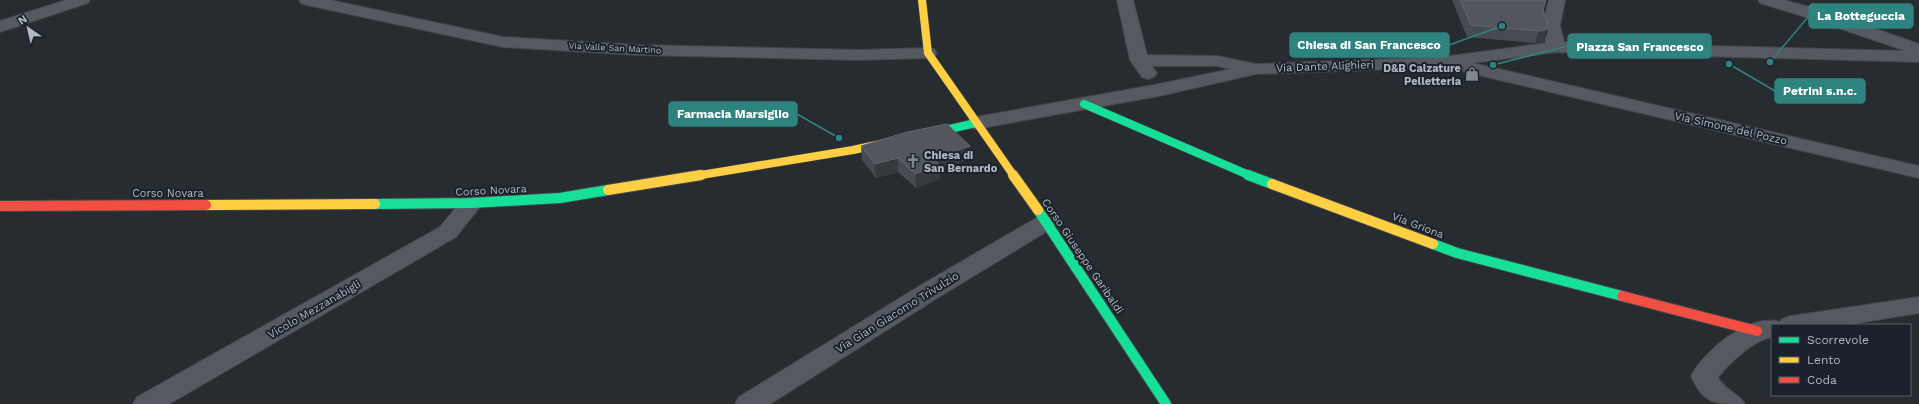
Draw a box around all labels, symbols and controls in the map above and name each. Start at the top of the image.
callout: La Botteguccia [1809,4,1913,28]
north arrow [8,8,48,48]
text: La Botteguccia [1817,9,1905,23]
text: N [16,12,30,28]
callout: Chiesa di San Francesco [1290,33,1449,57]
callout: Piazza San Francesco [1568,34,1711,58]
text: Chiesa di San Francesco [1297,38,1441,52]
text: Piazza San Francesco [1576,40,1704,54]
street label: Via Valle San Martino [568,41,662,55]
street label: Via Dante Alighieri [1276,58,1374,75]
place label: D&B Calzature Pelletteria [1383,62,1462,88]
shop icon: D&B Calzature Pelletteria [1464,66,1480,82]
callout: Petrini s.n.c. [1775,79,1865,103]
text: Petrini s.n.c. [1783,84,1857,98]
callout: Farmacia Marsiglio [669,102,797,126]
text: Farmacia Marsiglio [677,107,789,121]
street label: Via Simone del Pozzo [1673,109,1788,148]
place label: Chiesa di San Bernardo [924,149,998,175]
church icon: Chiesa di San Bernardo [905,153,921,169]
street label: Corso Novara [455,182,527,199]
street label: Corso Novara [132,187,204,200]
street label: Corso Giuseppe Garibaldi [1039,196,1126,316]
street label: Via Griona [1390,210,1446,241]
street label: Via Gian Giacomo Trivulzio [833,269,961,356]
street label: Vicolo Mezzanabigli [265,277,363,341]
legend [1771,324,1911,396]
text: Scorrevole [1807,333,1869,347]
text: Lento [1807,353,1841,367]
text: Coda [1807,373,1837,387]

